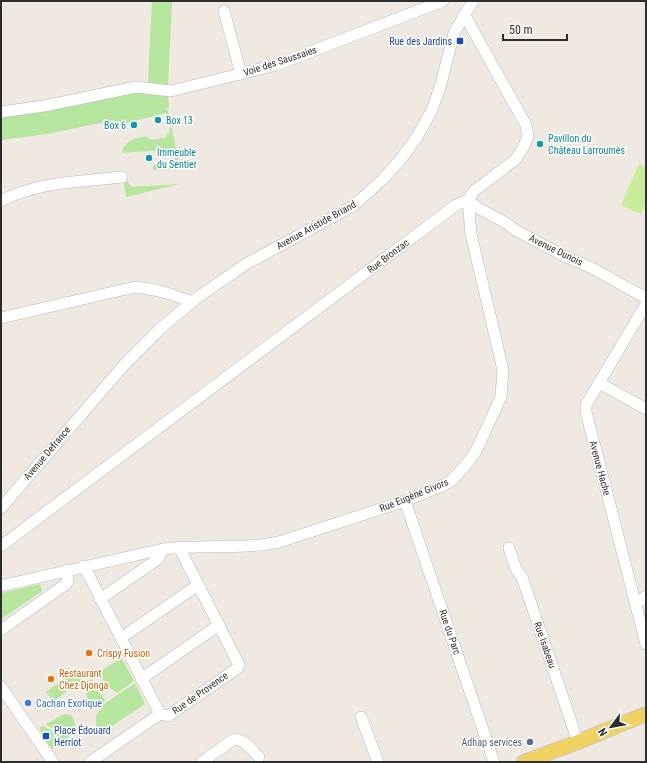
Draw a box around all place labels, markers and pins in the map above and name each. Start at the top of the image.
place label: Rue des Jardins [389,36,452,47]
marker: Rue des Jardins [455,36,465,46]
marker: Box 13 [153,115,163,125]
place label: Box 13 [166,115,193,126]
place label: Box 6 [104,120,126,131]
marker: Box 6 [129,120,139,130]
place label: Pavillon du Château Larroumès [548,133,625,156]
marker: Pavillon du Château Larroumès [535,139,545,149]
place label: Immeuble du Sentier [157,147,197,170]
marker: Immeuble du Sentier [144,153,154,163]
marker: Crispy Fusion [84,648,94,658]
place label: Crispy Fusion [97,648,150,659]
place label: Restaurant Chez Djonga [59,668,109,691]
marker: Restaurant Chez Djonga [46,674,56,684]
marker: Cachan Exotique [23,698,33,708]
place label: Cachan Exotique [36,698,102,709]
place label: Place Édouard Herriot [54,724,111,748]
marker: Place Édouard Herriot [41,731,51,741]
place label: Adhap services [462,737,522,748]
marker: Adhap services [525,737,535,747]

